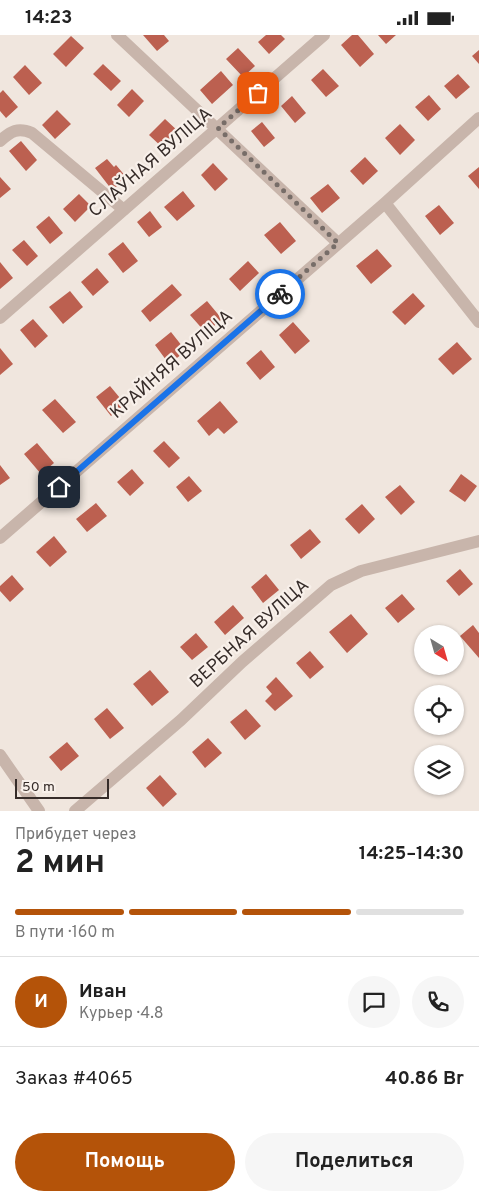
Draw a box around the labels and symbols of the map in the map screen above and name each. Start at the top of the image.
pin [237,72,279,114]
street label: СЛАЎНАЯ ВУЛІЦА [83,101,218,223]
courier [255,269,305,319]
street label: КРАЙНЯЯ ВУЛІЦА [105,304,238,425]
pin [38,466,80,508]
street label: ВЕРБНАЯ ВУЛІЦА [186,574,314,694]
north arrow [414,625,464,675]
scale bar [15,776,109,799]

